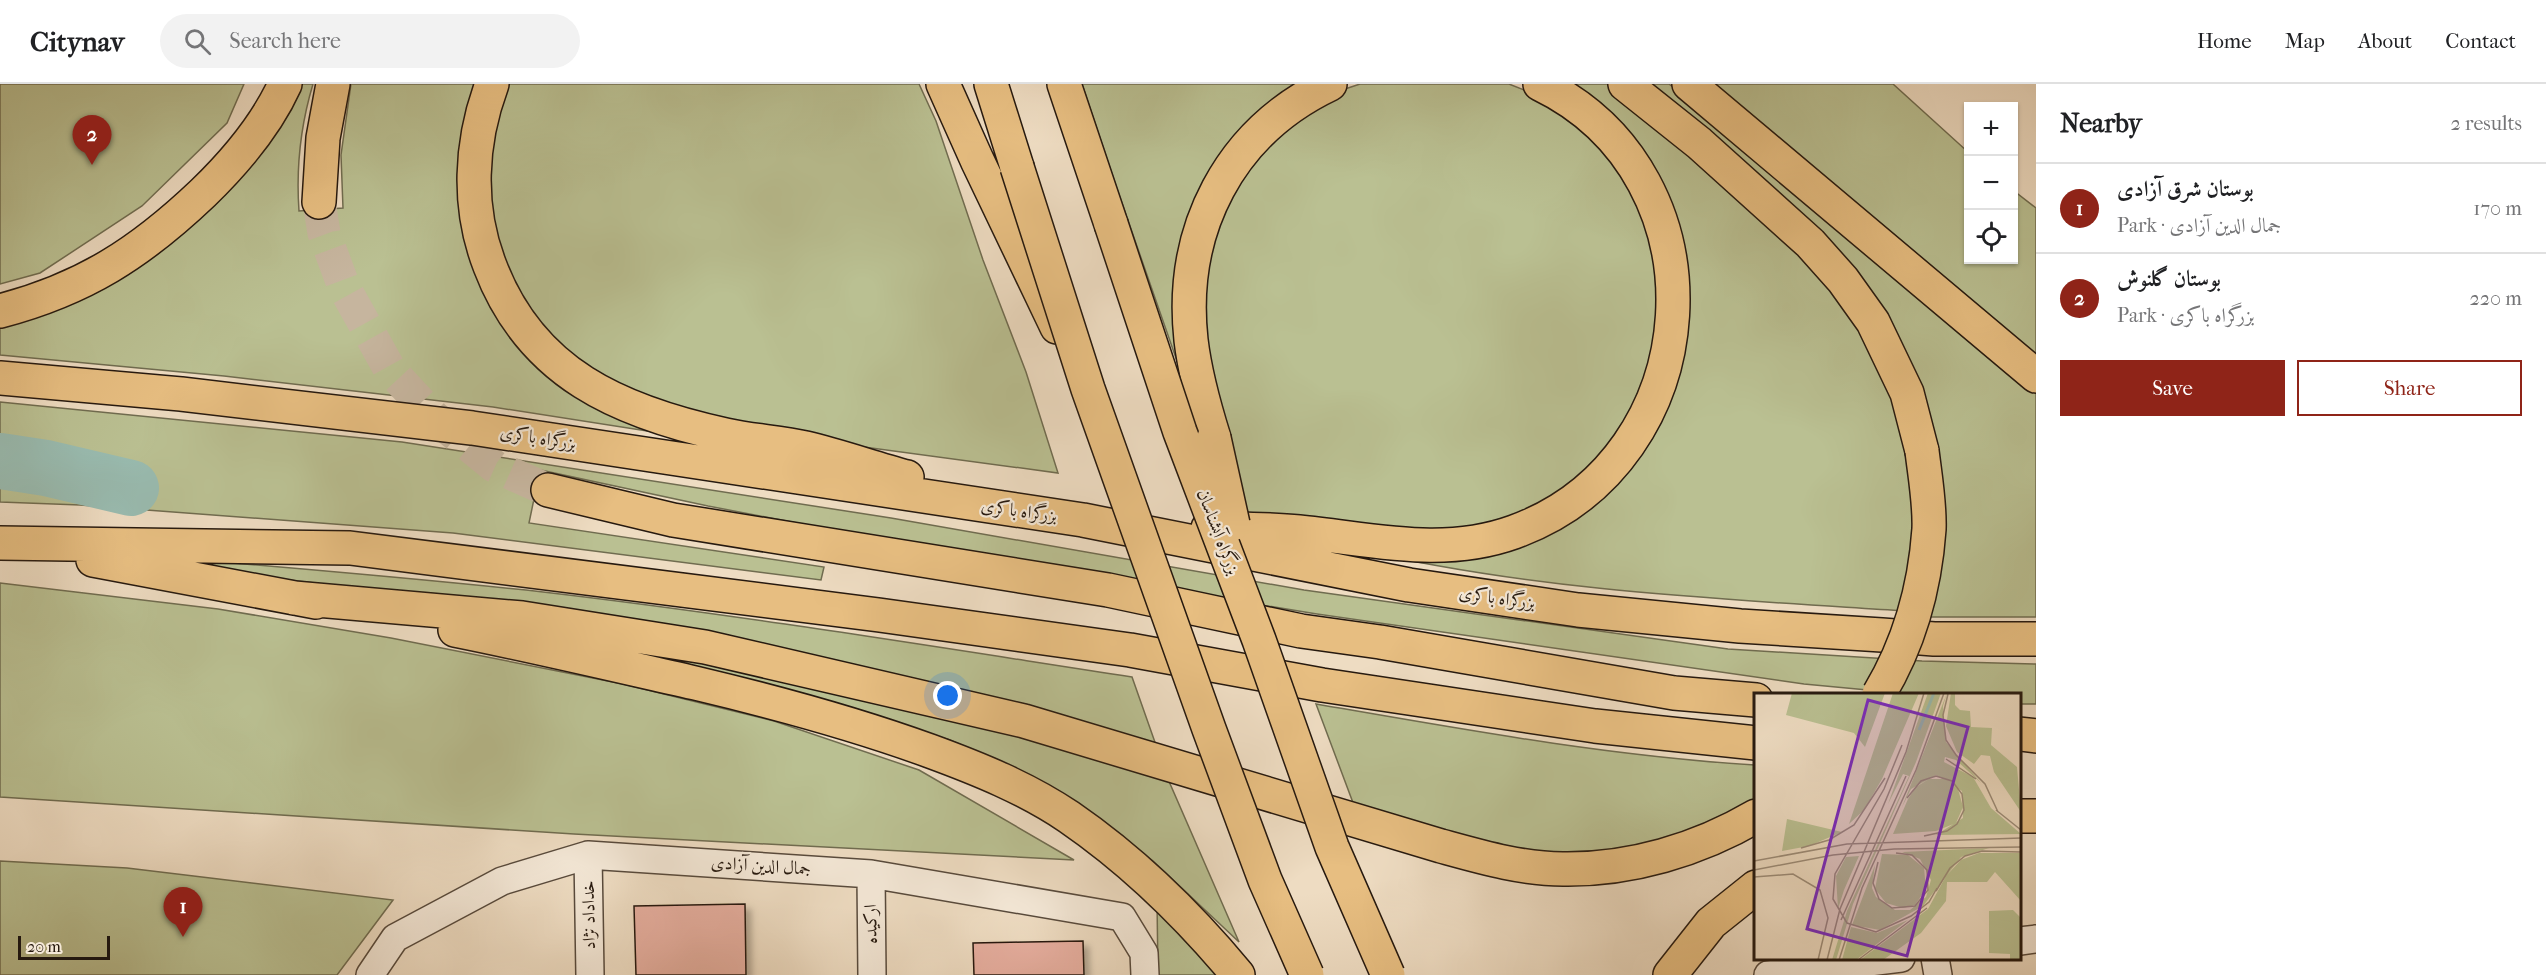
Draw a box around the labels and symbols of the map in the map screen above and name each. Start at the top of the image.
pin: 2 [72,116,112,165]
street label: بزرگراه باکری [499,420,578,454]
street label: بزرگراه آبشناسان [1192,486,1246,578]
street label: بزرگراه باکری [980,493,1059,527]
street label: بزرگراه باکری [1458,580,1537,614]
your location [933,681,962,710]
inset map [1754,693,2021,960]
street label: جمال الدین آزادی [710,852,812,880]
street label: خداداد نژاد [578,880,600,950]
pin: 1 [164,888,202,937]
street label: ارکیده [860,904,882,944]
scale bar [18,933,110,960]

